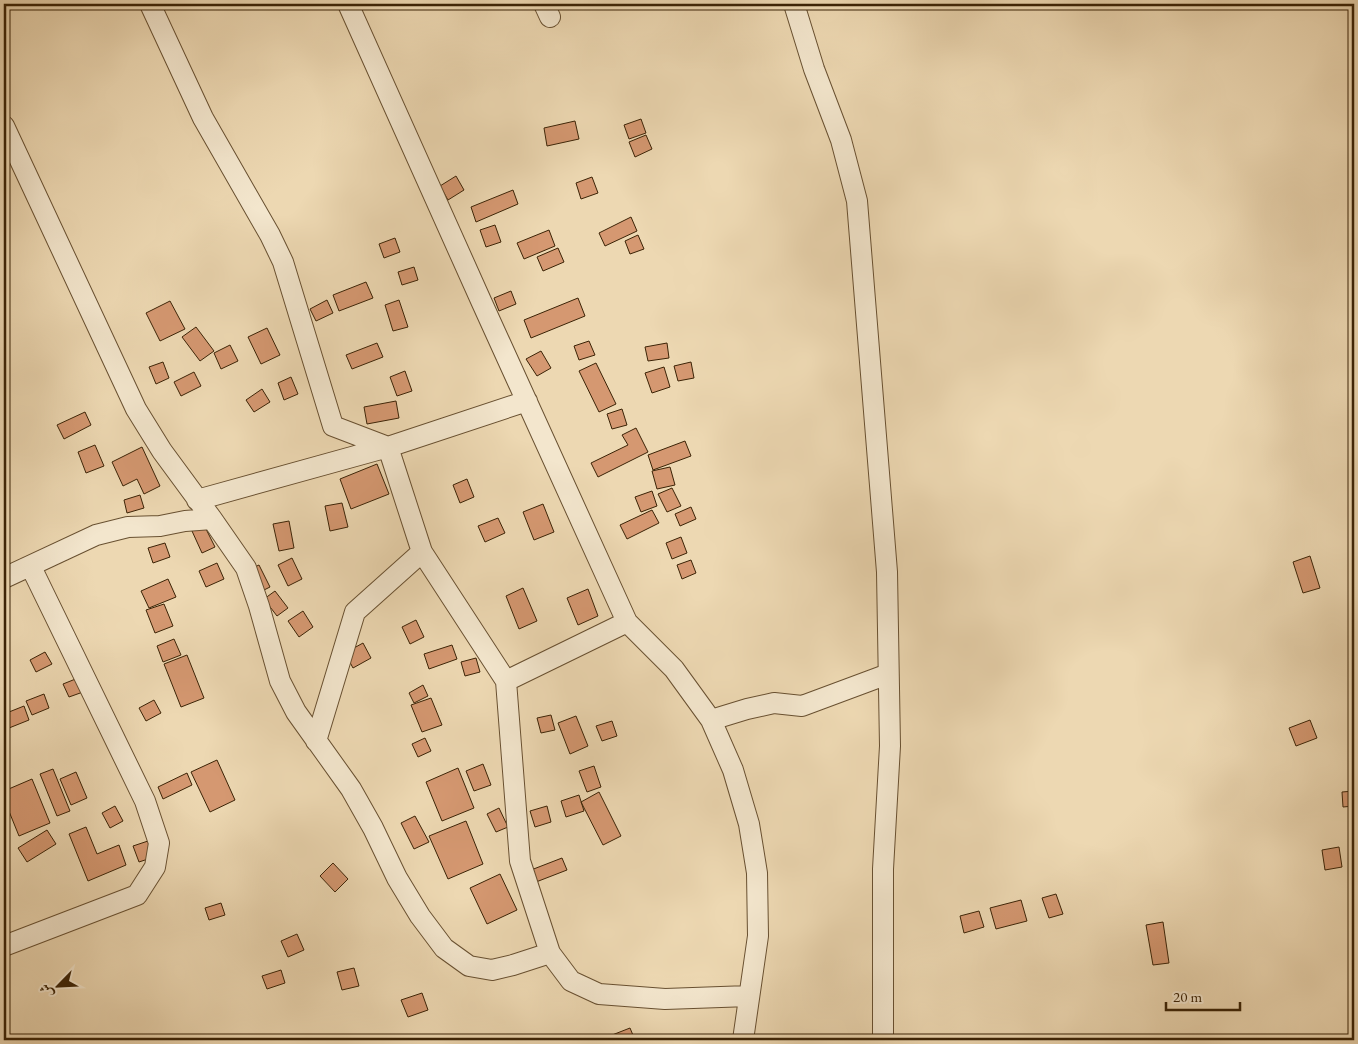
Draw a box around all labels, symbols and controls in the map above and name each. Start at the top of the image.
north arrow [32,962,82,1012]
scale bar [1166,979,1239,1011]
text: ش [35,981,57,1001]
text: 20 m [1173,987,1202,1006]

